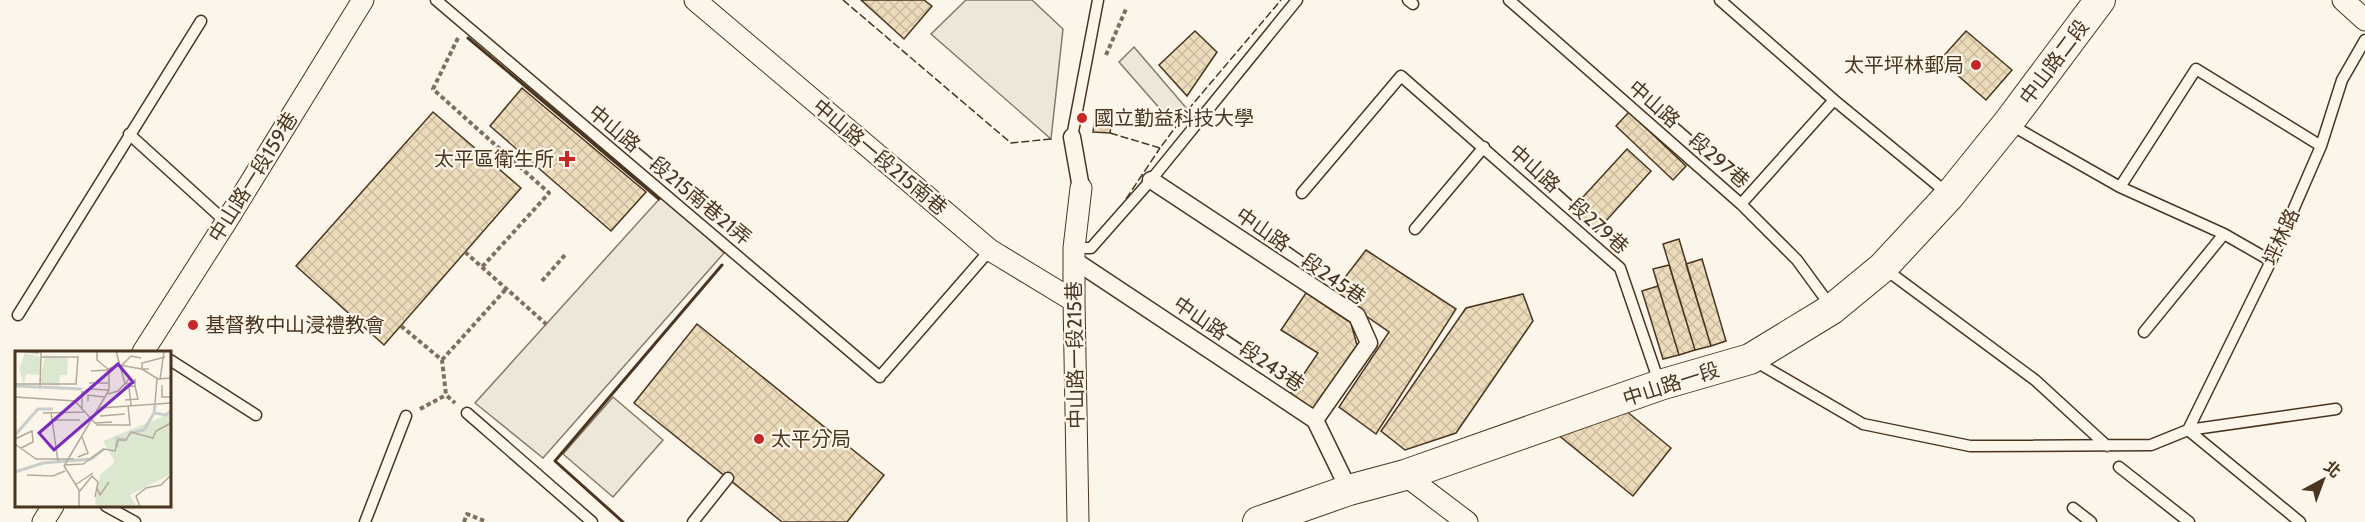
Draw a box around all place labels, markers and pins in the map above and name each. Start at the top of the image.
place label: 太平坪林郵局 [1844,53,1964,77]
marker: 太平坪林郵局 [1969,58,1983,72]
place label: 國立勤益科技大學 [1094,106,1254,130]
marker: 國立勤益科技大學 [1075,111,1089,125]
place label: 太平區衛生所 [434,147,554,171]
marker: 太平區衛生所 [558,150,576,168]
place label: 基督教中山浸禮教會 [205,313,385,337]
marker: 基督教中山浸禮教會 [186,318,200,332]
place label: 太平分局 [771,427,851,451]
marker: 太平分局 [752,432,766,446]

